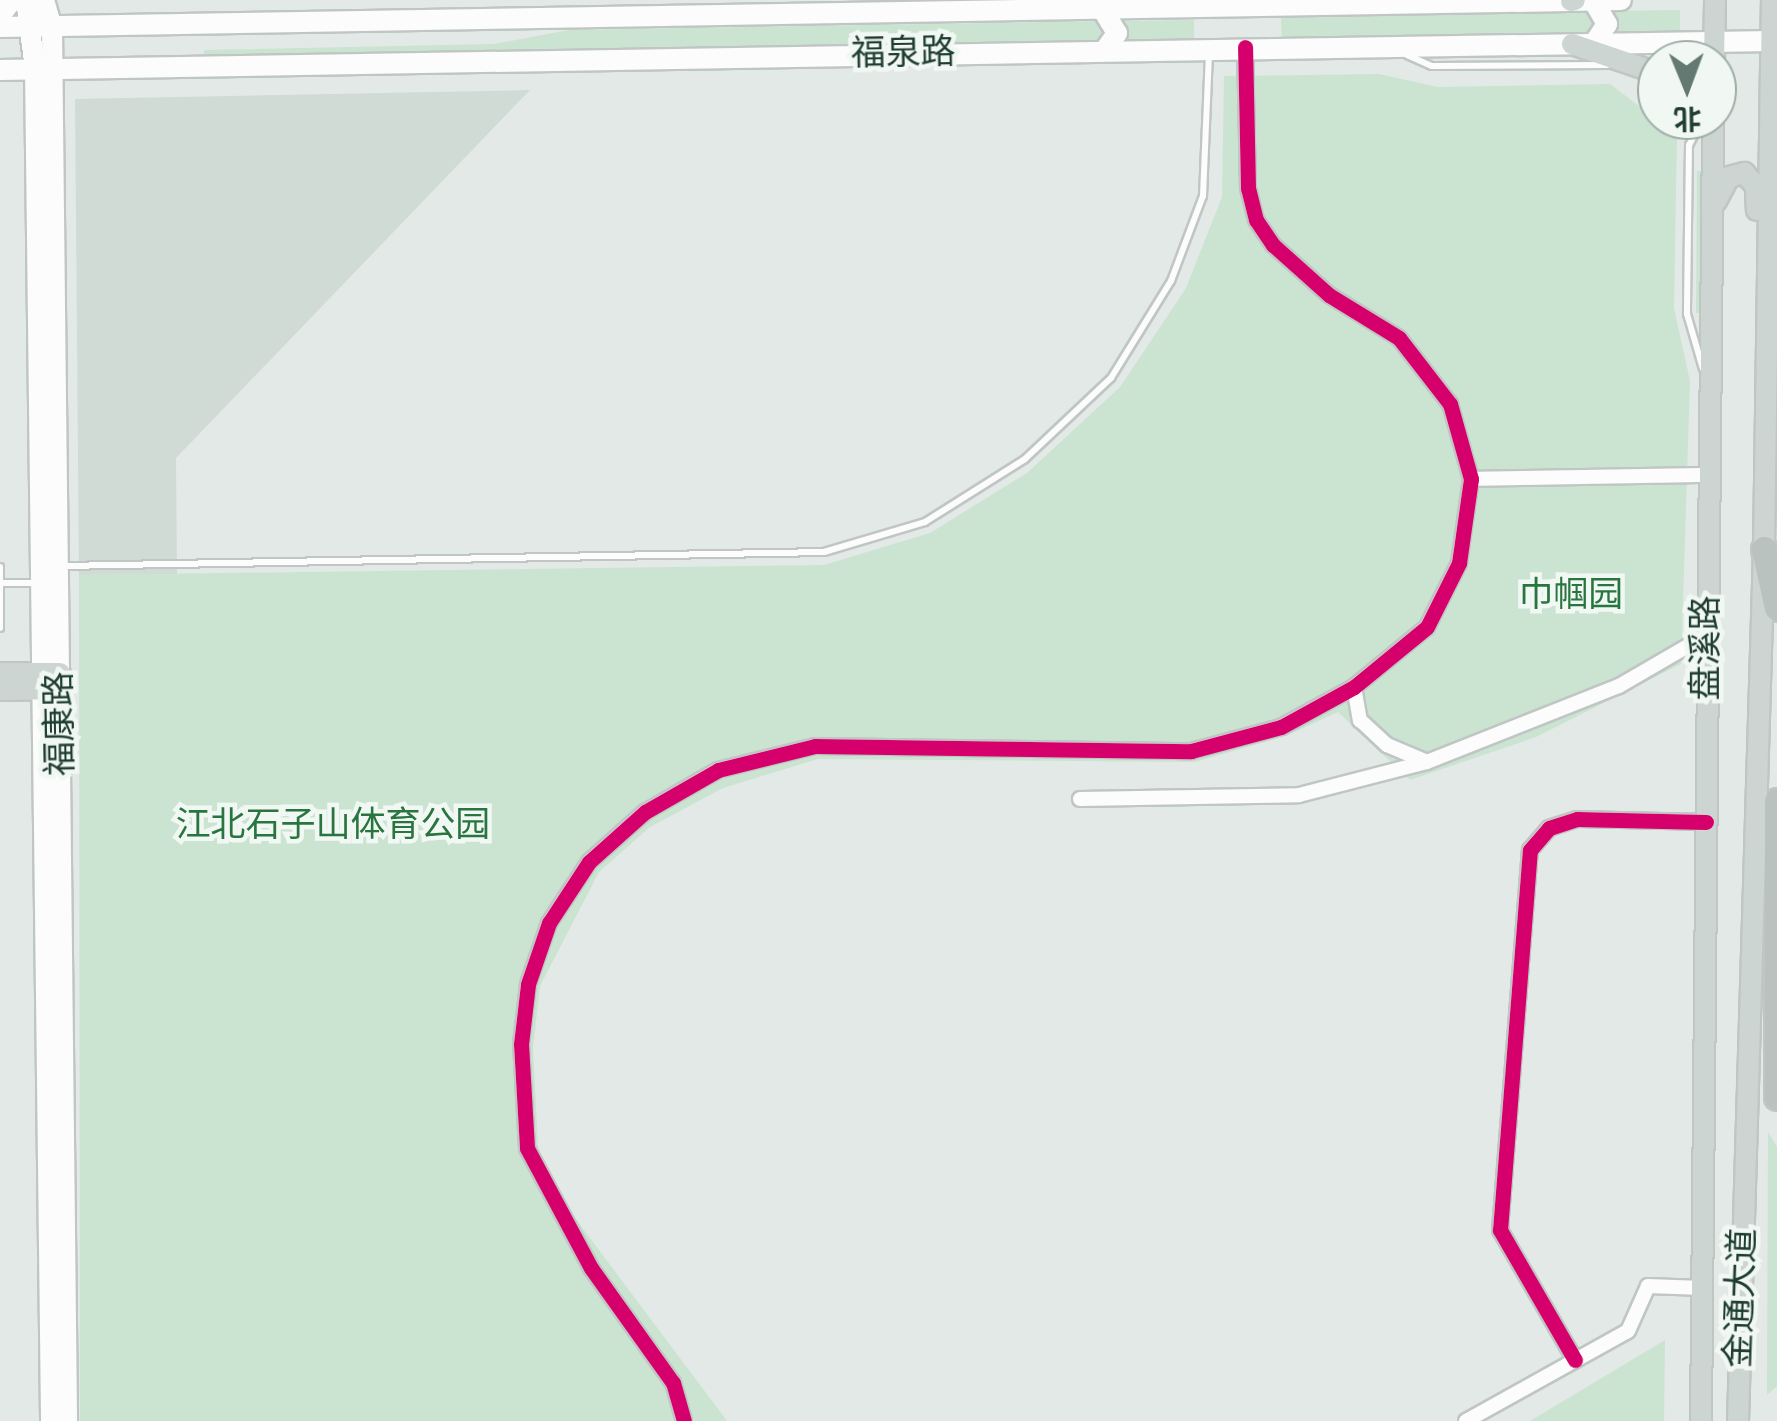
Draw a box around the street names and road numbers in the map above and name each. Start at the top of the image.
street label: 福泉路 [850,31,956,75]
street label: 盘溪路 [1685,596,1727,700]
street label: 福康路 [38,671,82,777]
street label: 金通大道 [1718,1227,1764,1369]

